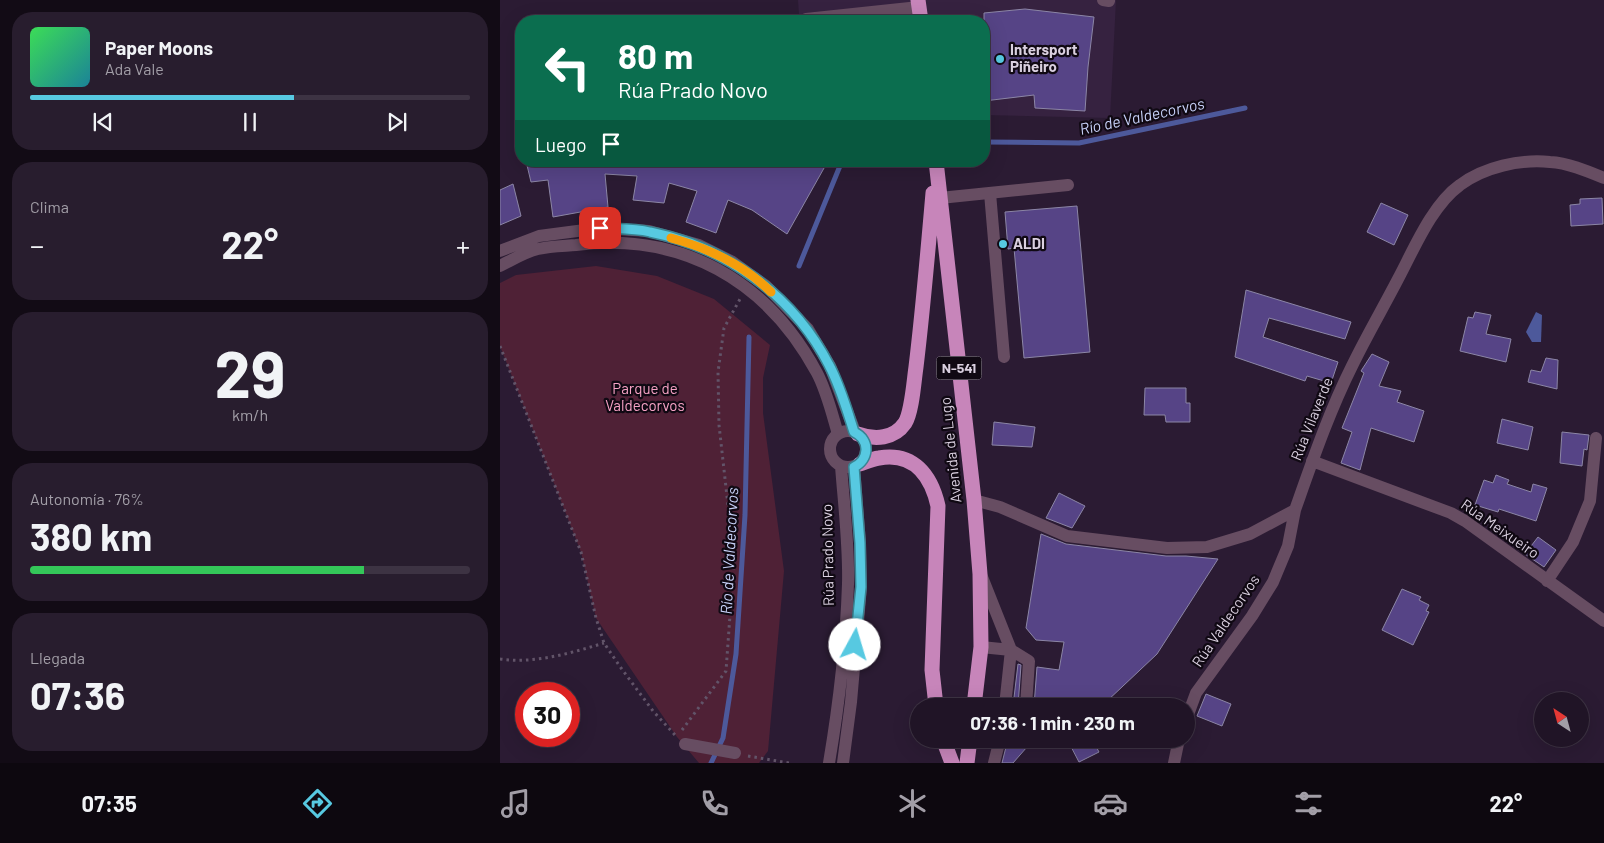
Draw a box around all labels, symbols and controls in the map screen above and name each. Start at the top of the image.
text: 80 m [618,34,693,76]
icon: left [535,35,600,100]
text: Paper Moons [105,36,213,59]
place label: Intersport Piñeiro [1010,40,1078,75]
marker: Intersport Piñeiro [994,53,1006,65]
text: Ada Vale [105,59,164,78]
text: Rúa Prado Novo [618,76,768,102]
water label: Río de Valdecorvos [1078,93,1207,138]
icon: previous [89,108,117,136]
icon: pause [236,108,264,136]
icon: next [383,108,411,136]
icon: arrive [597,130,625,158]
text: Luego [535,133,587,156]
text: Clima [30,197,69,216]
pin [579,207,621,249]
icon: arrive [586,214,614,242]
text: 22° [222,221,278,267]
text: − [30,228,44,262]
text: + [456,228,470,262]
place label: ALDI [1013,234,1045,252]
marker: ALDI [997,238,1009,250]
text: 29 [215,333,285,411]
road number: N-541 [936,356,982,379]
street label: Rúa Vilaverde [1286,374,1336,463]
park label: Parque de Valdecorvos [605,379,685,414]
street label: Avenida de Lugo [936,396,965,504]
text: km/h [232,405,268,424]
water label: Río de Valdecorvos [716,487,741,615]
text: Autonomía · 76% [30,489,144,508]
street label: Rúa Meixueiro [1458,495,1543,562]
street label: Rúa Prado Novo [817,504,837,606]
text: 380 km [30,513,152,559]
street label: Rúa Valdecorvos [1188,571,1263,670]
position arrow [828,618,880,670]
text: Llegada [30,648,85,667]
text: 07:36 [30,672,125,718]
speed limit sign: 30 [515,682,580,747]
north arrow [1534,692,1589,748]
map controls [1534,692,1589,747]
text: 07:36 · 1 min · 230 m [970,711,1135,734]
icon: directions [300,786,335,821]
icon: music [498,786,533,821]
icon: phone [697,786,732,821]
icon: climate [895,786,930,821]
icon: car [1093,786,1128,821]
icon: filters [1291,786,1326,821]
text: 07:35 [82,790,137,816]
text: 22° [1489,790,1522,816]

